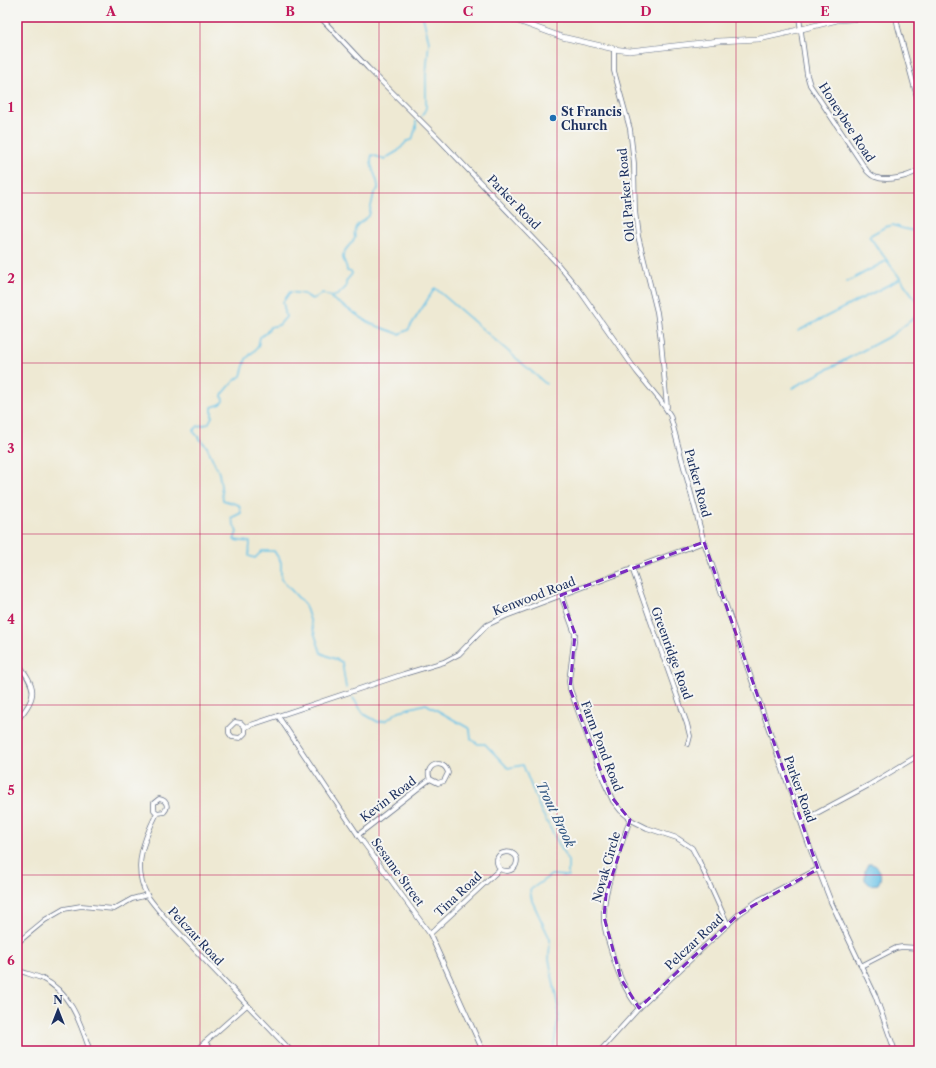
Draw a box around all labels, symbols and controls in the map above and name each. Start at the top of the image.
text: A [105,3,117,19]
text: B [285,3,295,19]
text: C [463,3,473,19]
text: D [640,3,652,19]
text: E [820,3,830,19]
street label: Honeybee Road [816,80,879,165]
text: 1 [8,99,14,115]
place label: St Francis Church [561,104,622,133]
marker: St Francis Church [548,113,558,123]
street label: Old Parker Road [614,147,638,242]
street label: Parker Road [484,172,544,233]
text: 2 [7,270,15,286]
text: 3 [7,440,15,456]
street label: Parker Road [682,447,714,519]
street label: Kenwood Road [490,573,578,619]
street label: Greenridge Road [648,605,696,702]
text: 4 [7,611,15,627]
street label: Farm Pond Road [578,699,626,794]
street label: Parker Road [781,754,819,825]
street label: Kevin Road [357,773,419,825]
water label: Trout Brook [533,778,579,850]
text: 5 [7,782,15,798]
street label: Novak Circle [589,829,623,904]
street label: Sesame Street [368,835,428,910]
street label: Tina Road [431,868,485,920]
street label: Pelczar Road [165,904,227,969]
street label: Pelczar Road [662,911,727,973]
text: 6 [7,952,15,968]
north arrow [38,990,78,1030]
text: N [53,993,63,1007]

